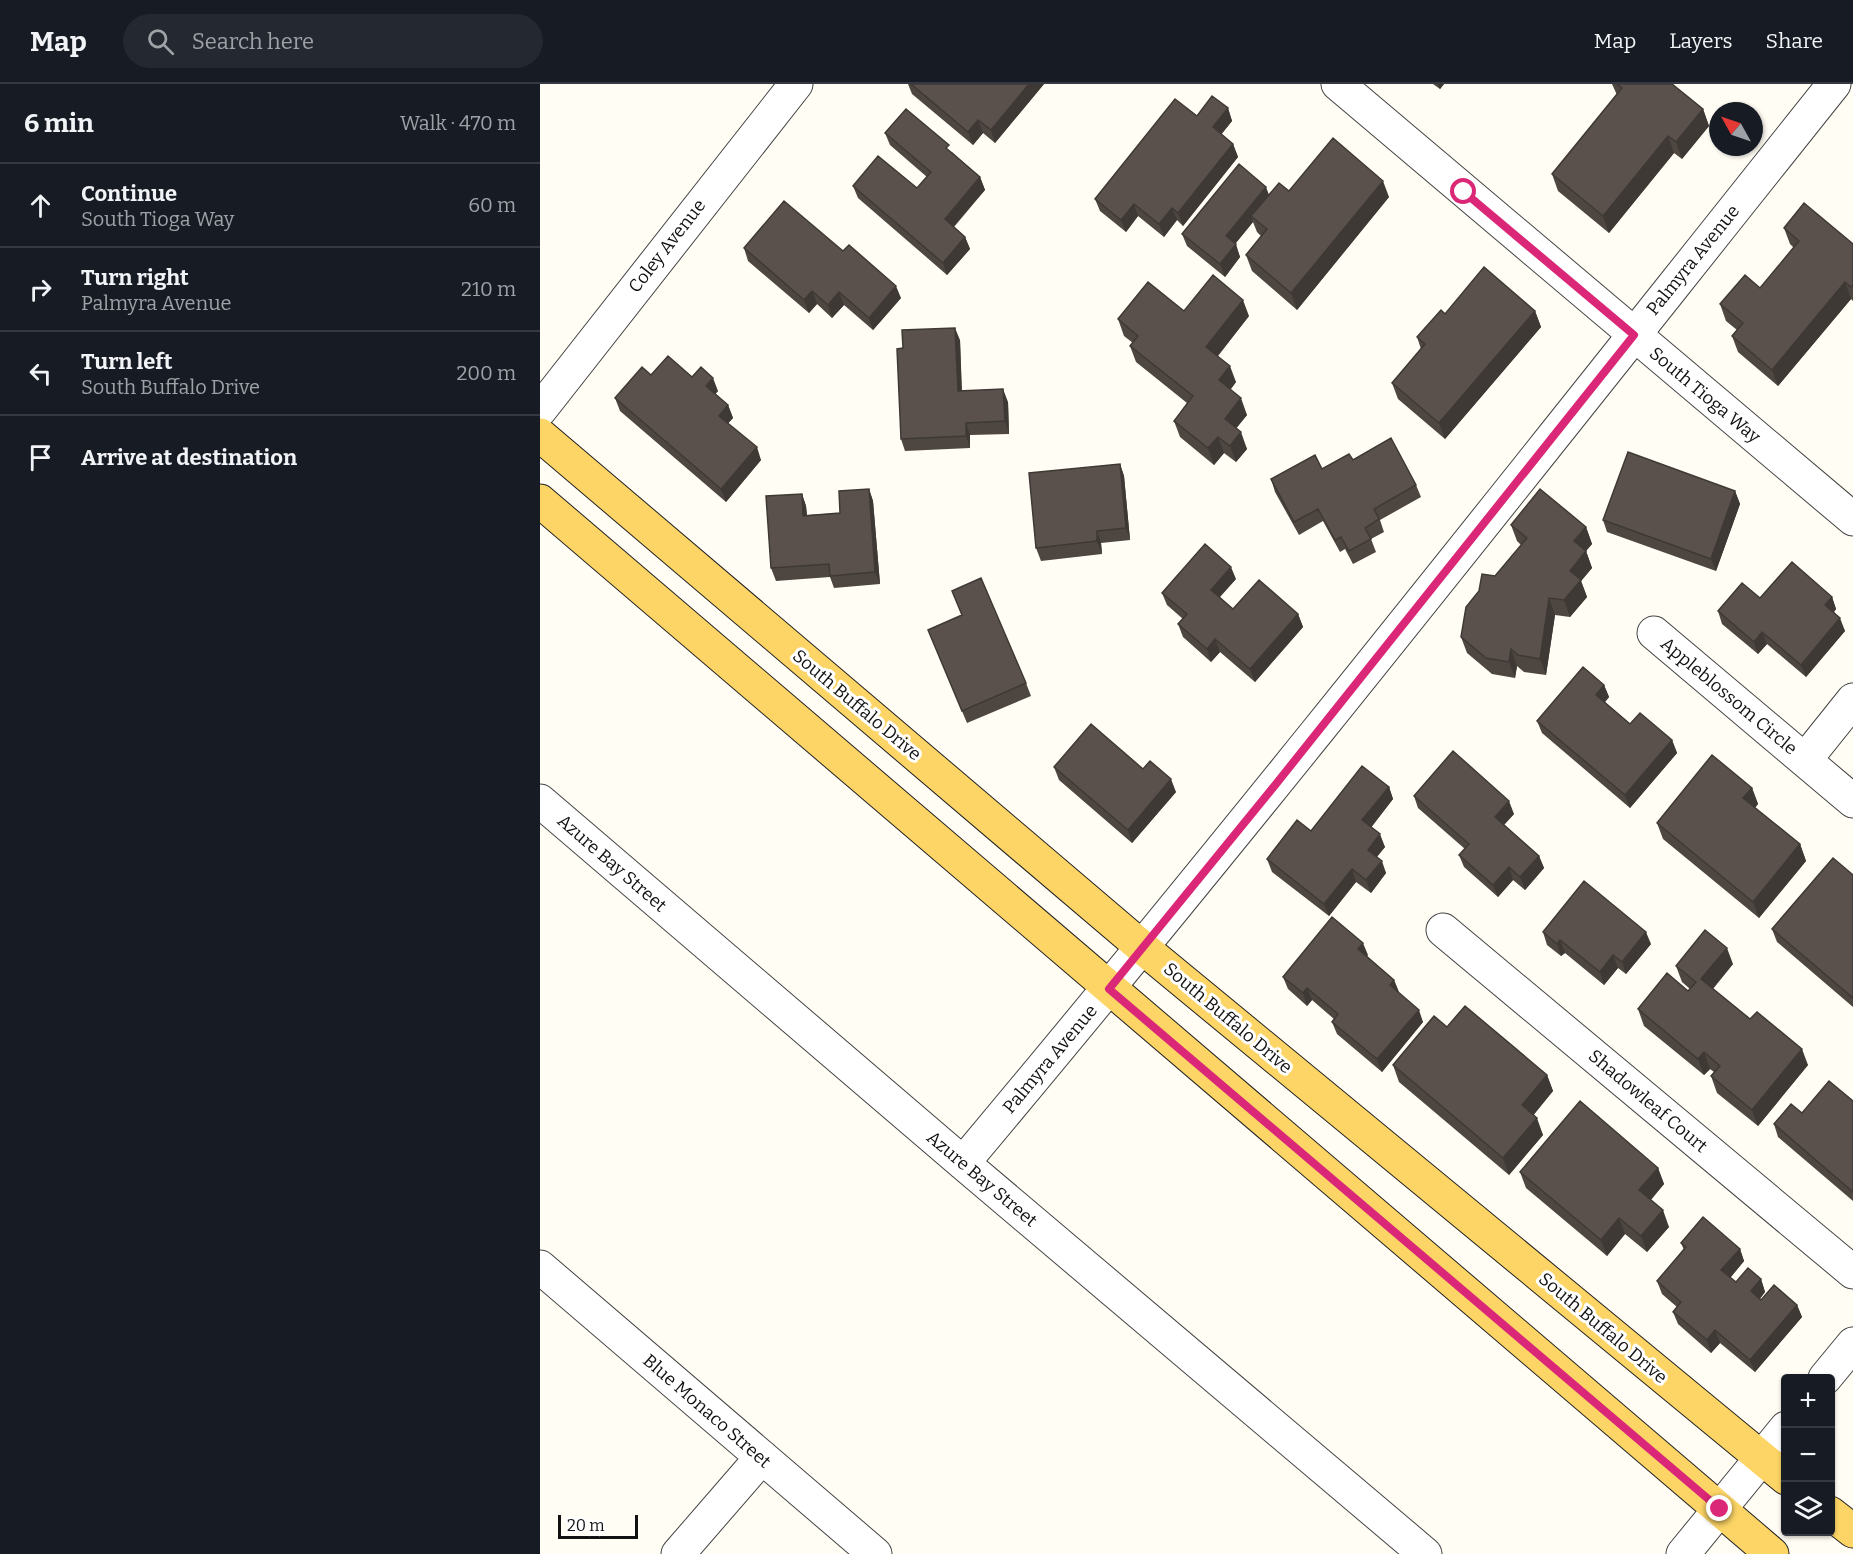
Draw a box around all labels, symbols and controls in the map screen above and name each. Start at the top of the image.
search box [123,14,543,68]
text: Map [30,25,87,58]
icon: search [144,25,177,58]
text: Search here [192,28,314,55]
text: Map [1594,28,1636,54]
text: Layers [1669,28,1733,54]
text: Share [1766,28,1823,54]
north arrow [1709,102,1763,156]
text: 6 min [24,108,94,139]
text: Walk · 470 m [400,111,516,135]
route start [1450,178,1476,204]
text: Continue [81,180,177,207]
icon: ahead [24,189,57,222]
text: 60 m [468,193,516,217]
street label: Coley Avenue [624,195,710,297]
street label: Palmyra Avenue [1642,200,1744,320]
text: South Tioga Way [81,207,234,231]
text: Turn right [81,264,189,291]
icon: right [24,273,57,306]
text: 210 m [461,277,516,301]
text: Palmyra Avenue [81,291,232,315]
street label: South Tioga Way [1645,342,1765,448]
text: Turn left [81,348,173,375]
icon: left [24,357,57,390]
text: 200 m [456,361,516,385]
text: South Buffalo Drive [81,375,260,399]
icon: arrive [24,441,57,474]
text: Arrive at destination [81,444,297,471]
street label: Appleblossom Circle [1656,633,1802,759]
street label: South Buffalo Drive [788,645,926,765]
street label: Azure Bay Street [553,810,671,917]
street label: South Buffalo Drive [1159,958,1297,1078]
street label: Palmyra Avenue [998,1000,1102,1118]
street label: Shadowleaf Court [1584,1045,1712,1157]
street label: Azure Bay Street [922,1126,1042,1232]
street label: South Buffalo Drive [1534,1268,1672,1388]
street label: Blue Monaco Street [639,1350,776,1473]
map controls [1781,1374,1835,1536]
button: + [1781,1374,1835,1428]
button: − [1781,1428,1835,1482]
button: layers [1781,1482,1835,1536]
route end [1706,1495,1732,1521]
scale bar [558,1512,638,1540]
text: 20 m [567,1516,604,1535]

